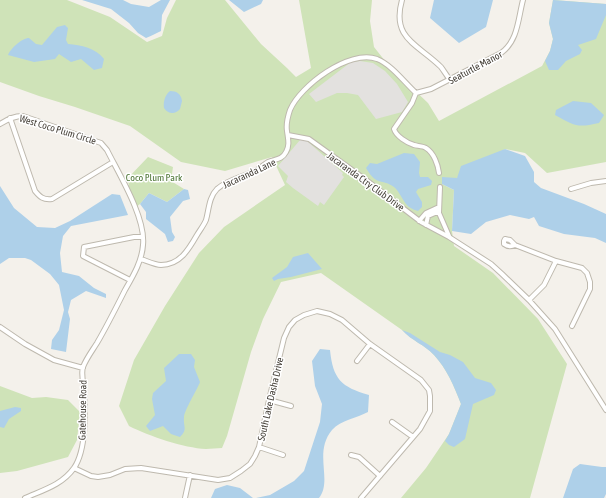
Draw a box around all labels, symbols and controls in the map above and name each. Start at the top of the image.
street label: Seaturtle Manor [447,48,505,86]
street label: West Coco Plum Circle [18,113,98,147]
street label: Jacaranda Ctry Club Drive [325,150,407,213]
street label: Jacaranda Lane [221,156,278,191]
park label: Coco Plum Park [126,172,183,183]
street label: South Lake Dasha Drive [256,356,286,442]
street label: Gatehouse Road [76,380,89,440]

